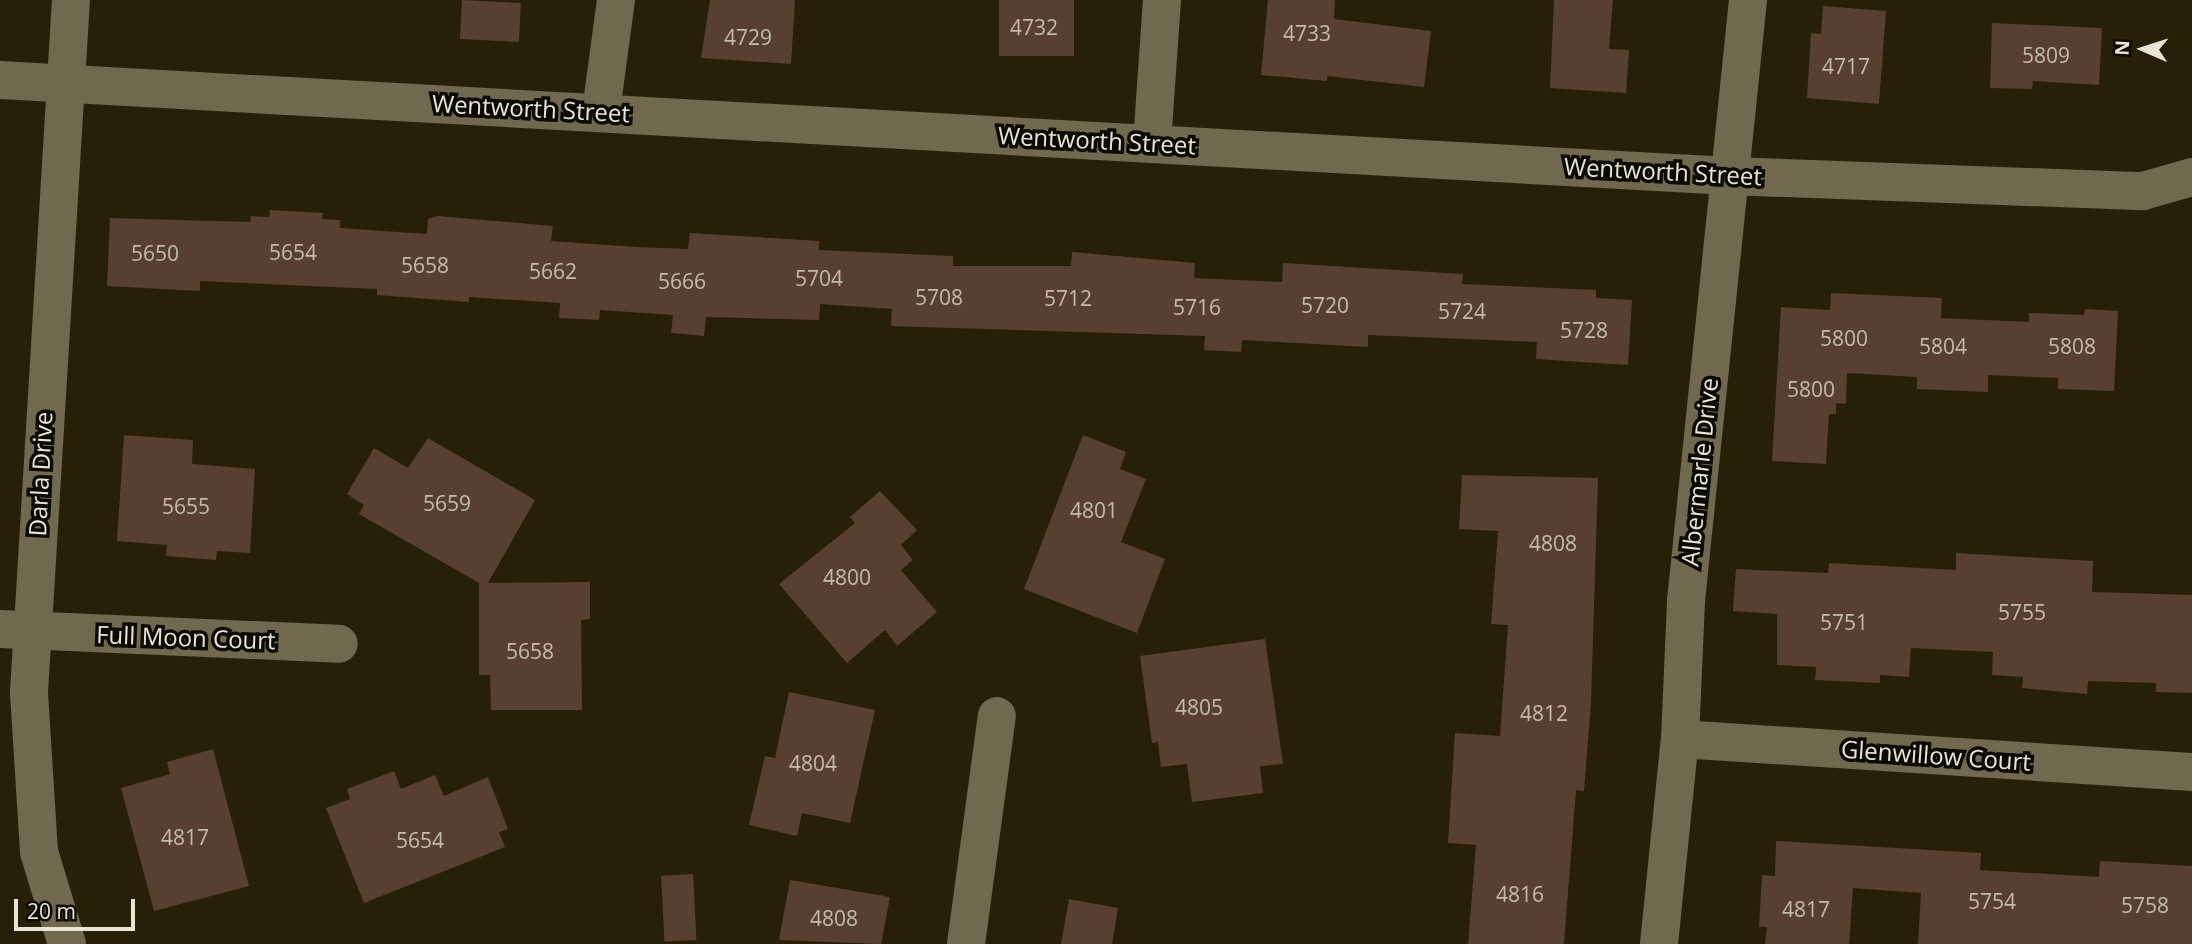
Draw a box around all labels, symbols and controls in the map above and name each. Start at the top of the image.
house number: 4732 [1010,14,1058,40]
north arrow [2108,14,2178,84]
house number: 4733 [1283,20,1331,46]
house number: 4729 [724,24,772,50]
text: N [2109,40,2135,56]
house number: 5809 [2022,42,2070,68]
house number: 4717 [1822,53,1870,79]
street label: Wentworth Street [431,88,631,128]
street label: Wentworth Street [997,120,1197,160]
street label: Wentworth Street [1563,151,1763,191]
house number: 5654 [269,239,317,265]
house number: 5650 [131,240,179,266]
house number: 5658 [401,252,449,278]
house number: 5662 [529,258,577,284]
house number: 5704 [795,265,843,291]
house number: 5666 [658,268,706,294]
house number: 5708 [915,284,963,310]
house number: 5712 [1044,285,1092,311]
house number: 5720 [1301,292,1349,318]
house number: 5716 [1173,294,1221,320]
house number: 5724 [1438,298,1486,324]
house number: 5728 [1560,317,1608,343]
house number: 5800 [1820,325,1868,351]
house number: 5804 [1919,333,1967,359]
house number: 5808 [2048,333,2096,359]
street label: Albermarle Drive [1675,376,1723,568]
house number: 5800 [1787,376,1835,402]
street label: Darla Drive [22,411,58,537]
house number: 5659 [423,490,471,516]
house number: 5655 [162,493,210,519]
house number: 4801 [1070,497,1118,523]
house number: 4808 [1529,530,1577,556]
house number: 4800 [823,564,871,590]
house number: 5755 [1998,599,2046,625]
house number: 5751 [1820,609,1868,635]
street label: Full Moon Court [96,619,276,655]
house number: 5658 [506,638,554,664]
house number: 4805 [1175,694,1223,720]
house number: 4812 [1520,700,1568,726]
street label: Glenwillow Court [1840,734,2032,776]
house number: 4804 [789,750,837,776]
house number: 4817 [161,824,209,850]
house number: 5654 [396,827,444,853]
house number: 4816 [1496,881,1544,907]
scale bar [18,884,138,928]
house number: 5754 [1968,888,2016,914]
house number: 5758 [2121,892,2169,918]
house number: 4817 [1782,896,1830,922]
text: 20 m [27,897,76,925]
house number: 4808 [810,905,858,931]

